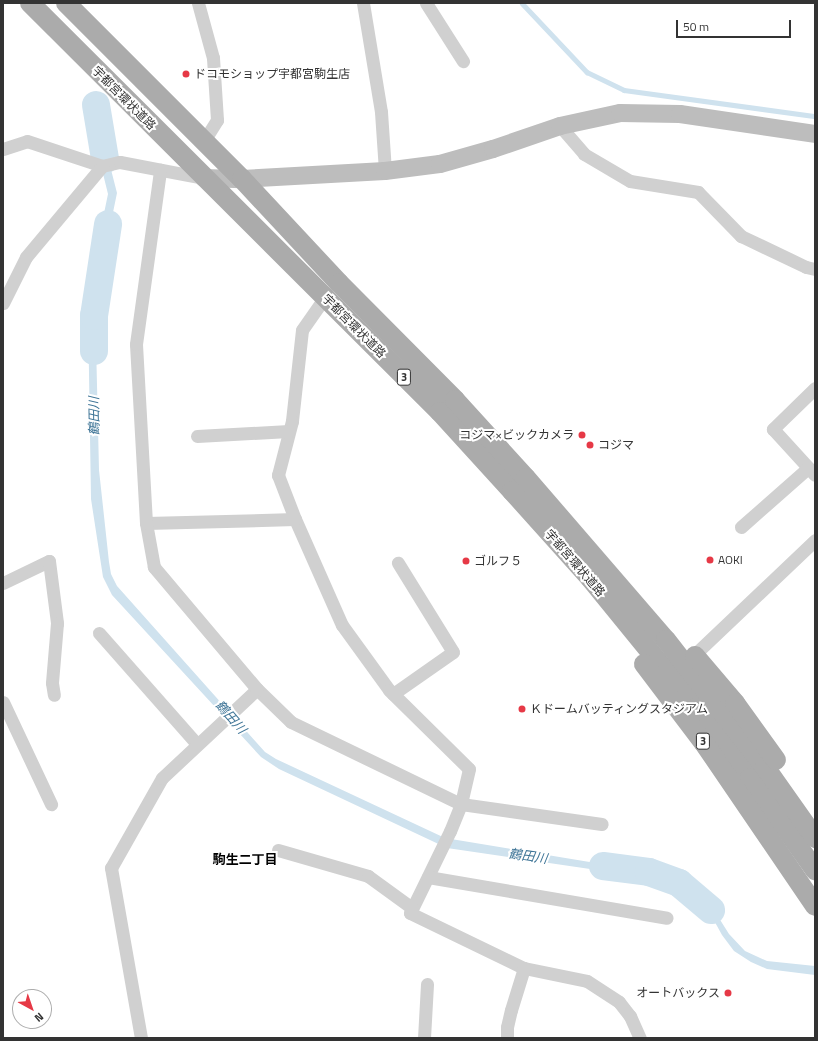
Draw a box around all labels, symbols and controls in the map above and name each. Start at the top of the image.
scale bar [678,12,793,38]
text: 50 m [683,17,709,36]
street label: 宇都宮環状道路 [89,63,159,133]
place label: ドコモショップ宇都宮駒生店 [194,67,350,81]
marker: ドコモショップ宇都宮駒生店 [181,69,191,79]
street label: 宇都宮環状道路 [319,291,389,361]
road number: 3 [396,368,412,386]
water label: 鶴田川 [86,396,102,436]
place label: コジマ×ビックカメラ [459,428,574,442]
marker: コジマ×ビックカメラ [577,430,587,440]
place label: コジマ [598,438,634,452]
marker: コジマ [585,440,595,450]
street label: 宇都宮環状道路 [542,527,608,599]
place label: AOKI [718,553,743,567]
place label: ゴルフ５ [474,554,522,568]
marker: AOKI [705,555,715,565]
marker: ゴルフ５ [461,556,471,566]
water label: 鶴田川 [212,697,250,737]
place label: Ｋドームバッティングスタジアム [530,702,710,716]
marker: Ｋドームバッティングスタジアム [517,704,527,714]
road number: 3 [695,732,711,750]
water label: 鶴田川 [508,846,548,866]
district label: 駒生二丁目 [213,851,277,867]
place label: オートバックス [636,986,720,1000]
marker: オートバックス [723,988,733,998]
north arrow [12,989,52,1029]
text: N [31,1009,47,1026]

